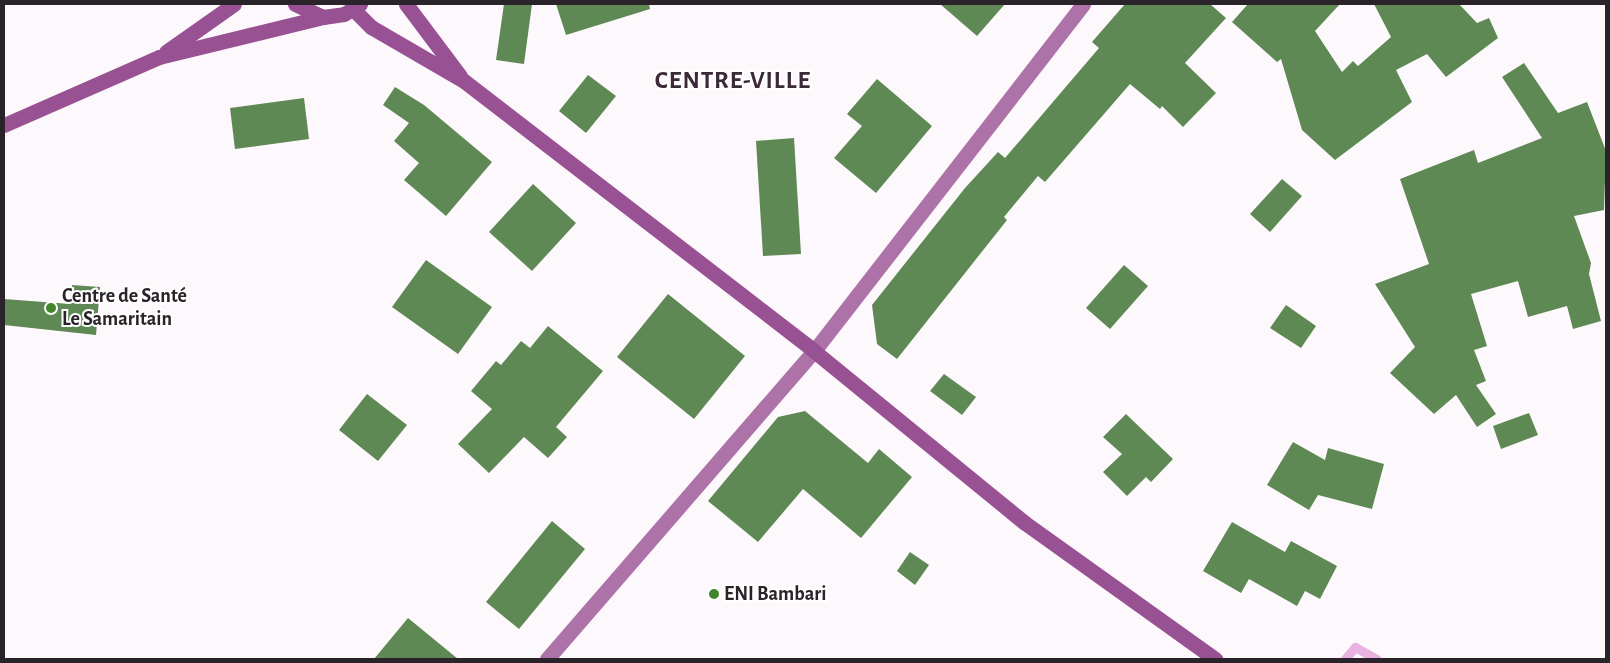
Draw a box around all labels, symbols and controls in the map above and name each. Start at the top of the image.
district label: CENTRE-VILLE [653,66,813,96]
place label: Centre de Santé Le Samaritain [62,284,187,331]
marker: Centre de Santé Le Samaritain [44,301,58,315]
place label: ENI Bambari [724,582,826,606]
marker: ENI Bambari [708,588,720,600]

